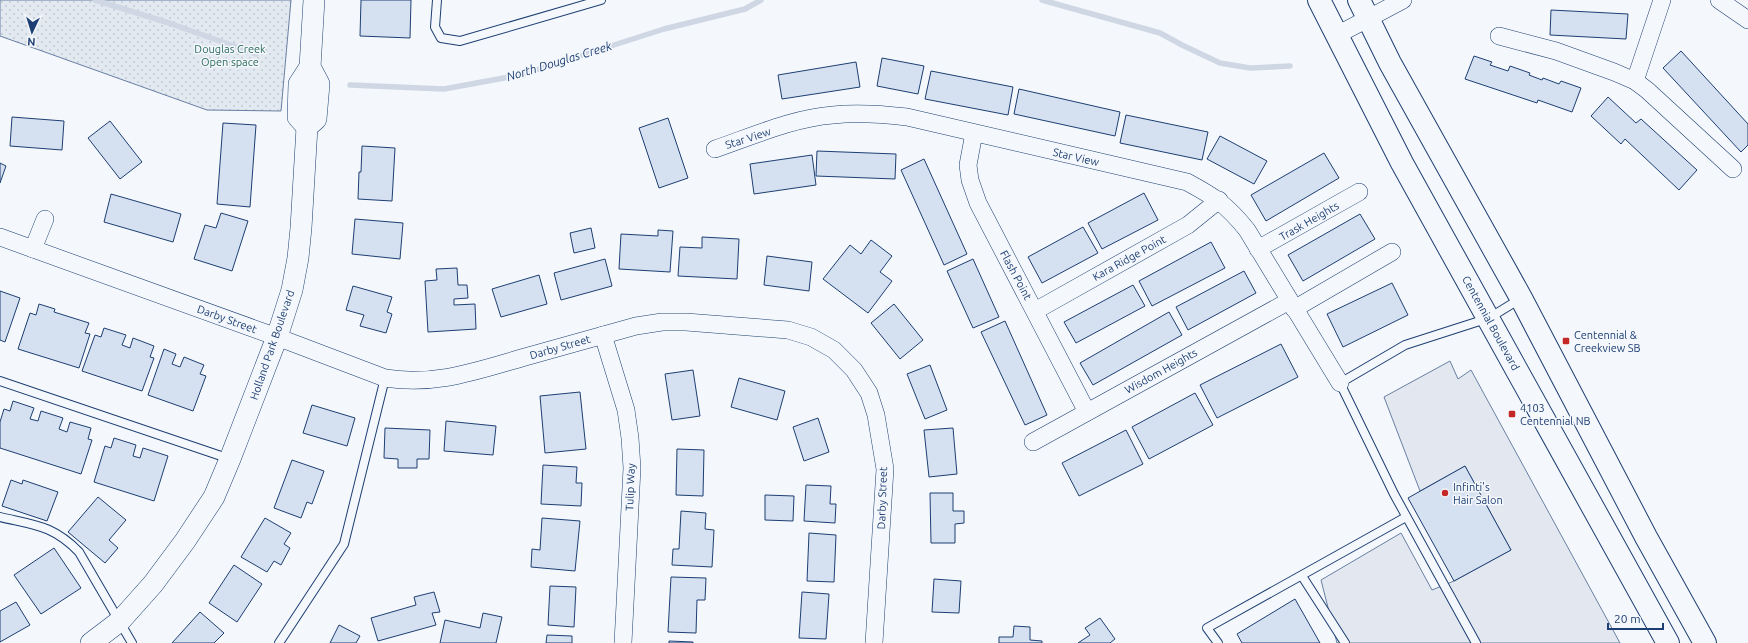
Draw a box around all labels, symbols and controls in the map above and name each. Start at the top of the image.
north arrow [12,12,52,52]
text: N [27,36,36,48]
water label: North Douglas Creek [505,39,614,83]
park label: Douglas Creek Open space [194,43,266,68]
street label: Star View [724,125,773,151]
street label: Star View [1052,146,1101,168]
street label: Trask Heights [1277,199,1341,243]
street label: Kara Ridge Point [1090,233,1168,283]
street label: Flash Point [998,248,1034,302]
street label: Centennial Boulevard [1460,274,1522,372]
street label: Holland Park Boulevard [248,288,296,402]
street label: Darby Street [196,303,259,336]
place label: Centennial & Creekview SB [1574,329,1641,354]
street label: Darby Street [528,332,592,361]
marker: Centennial & Creekview SB [1561,336,1571,346]
street label: Wisdom Heights [1123,346,1199,396]
place label: 4103 Centennial NB [1520,402,1591,427]
marker: 4103 Centennial NB [1507,409,1517,419]
street label: Tulip Way [623,462,637,511]
street label: Darby Street [875,466,889,529]
place label: Infinti's Hair Salon [1453,481,1503,506]
marker: Infinti's Hair Salon [1440,488,1450,498]
scale bar [1608,605,1663,631]
text: 20 m [1614,612,1641,625]

